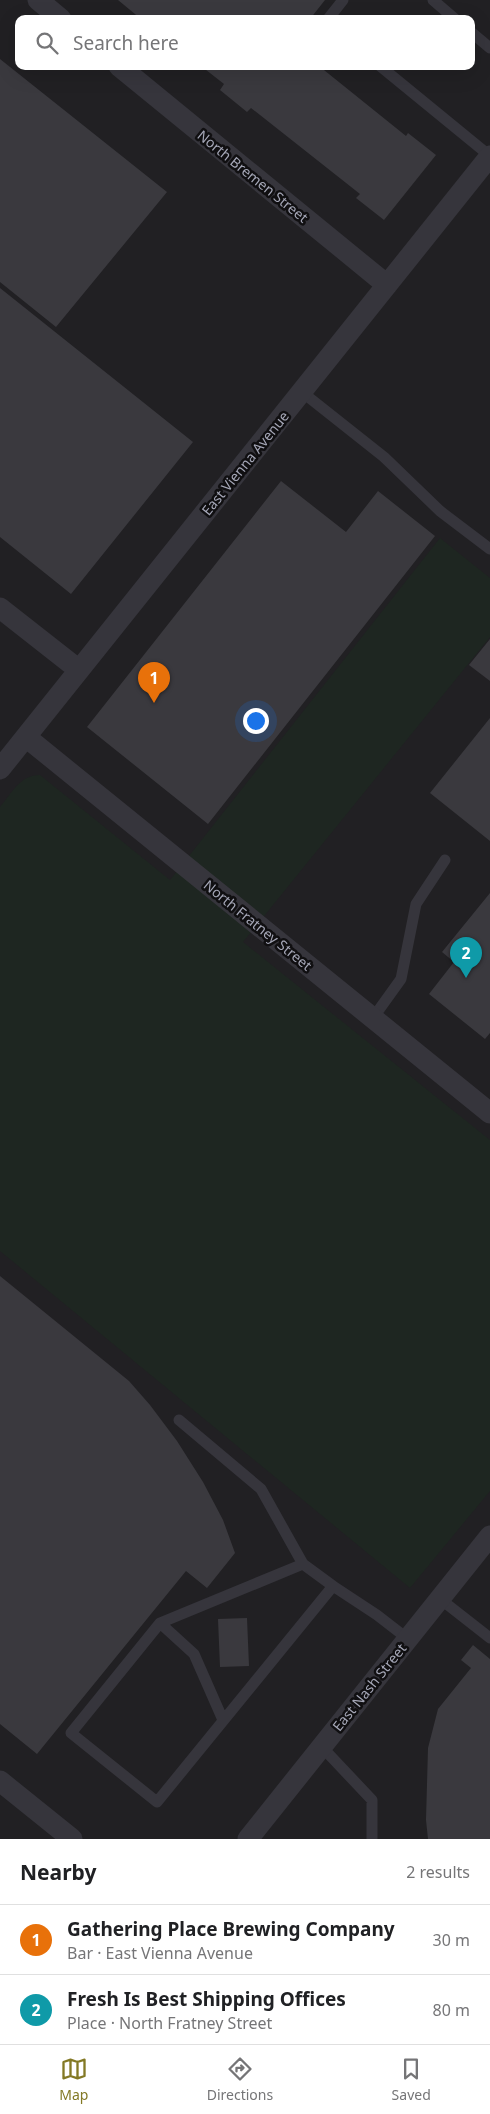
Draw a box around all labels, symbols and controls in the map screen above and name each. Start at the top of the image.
search box [15,15,475,70]
icon: search [33,29,61,57]
text: Search here [73,30,179,56]
street label: North Bremen Street [194,125,312,227]
street label: East Vienna Avenue [197,407,293,519]
pin: 1 [138,662,170,703]
your location [243,708,269,734]
street label: North Fratney Street [200,875,316,975]
pin: 2 [450,937,482,978]
street label: East Nash Street [328,1639,410,1735]
text: Nearby [20,1858,96,1886]
text: 2 results [406,1861,470,1883]
text: Gathering Place Brewing Company [67,1916,395,1942]
text: 1 [31,1929,41,1951]
text: 30 m [433,1929,470,1951]
text: Bar · East Vienna Avenue [67,1942,253,1964]
text: Fresh Is Best Shipping Offices [67,1986,346,2012]
text: 2 [31,1999,41,2021]
text: 80 m [433,1999,470,2021]
text: Place · North Fratney Street [67,2012,272,2034]
tab: Map [59,2055,88,2104]
tab: Directions [207,2055,273,2104]
tab: Saved [392,2055,431,2104]

